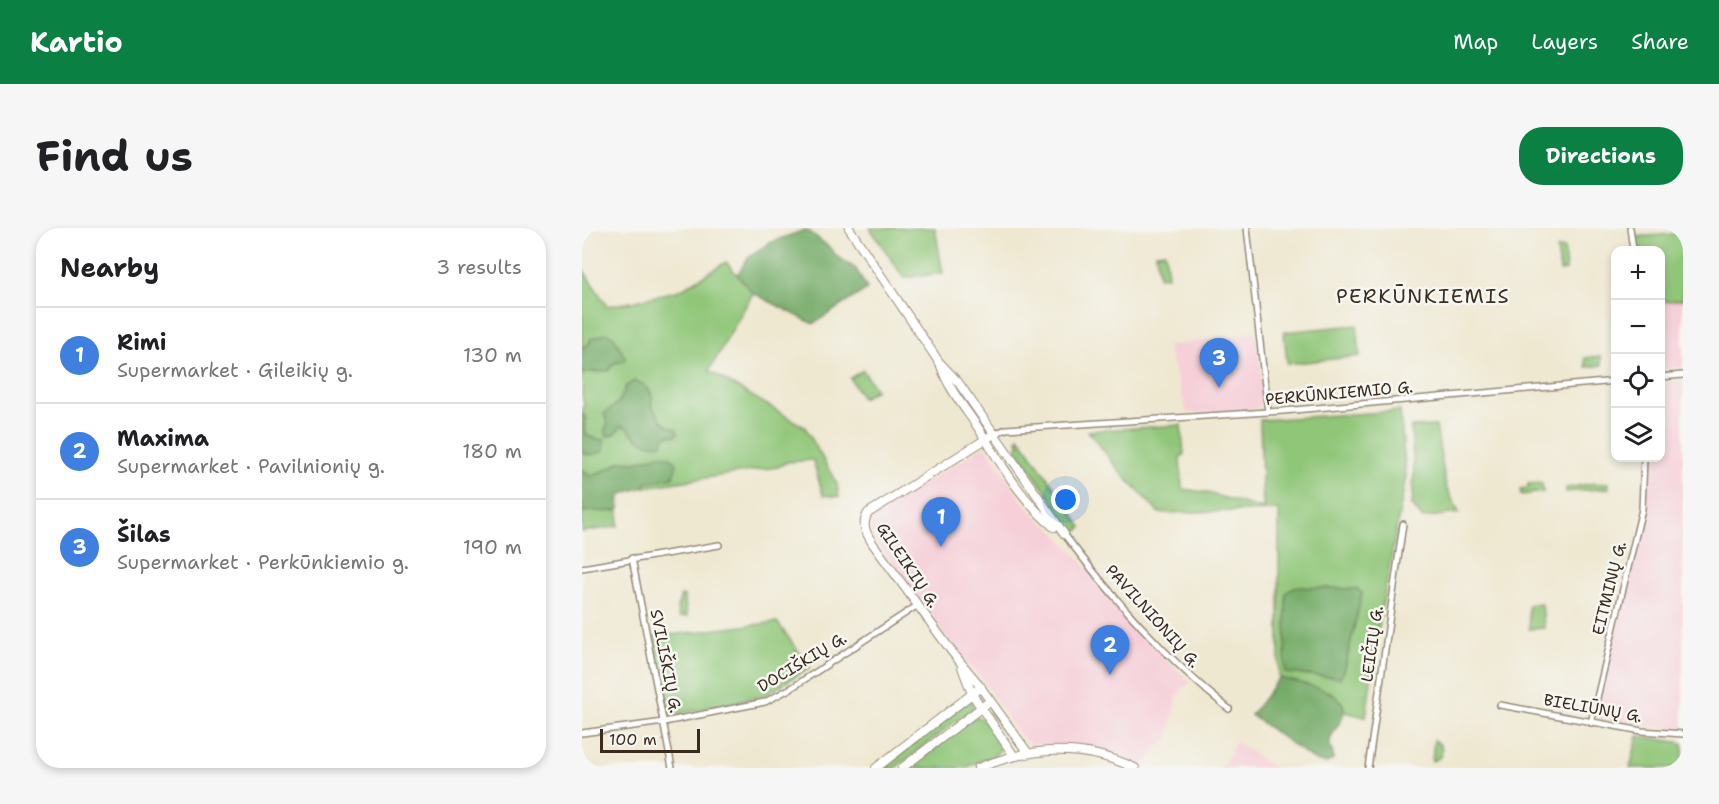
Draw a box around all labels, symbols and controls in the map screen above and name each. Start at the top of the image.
text: Kartio [30,23,123,61]
text: Map [1453,28,1498,56]
text: Layers [1531,28,1598,56]
text: Share [1631,28,1689,56]
button: Directions [1519,127,1683,185]
text: Find us [36,128,193,184]
map controls [1611,246,1665,462]
button: + [1611,246,1665,300]
text: Nearby [60,250,159,285]
text: 3 results [436,254,522,280]
district label: PERKŪNKIEMIS [1336,283,1510,309]
button: − [1611,300,1665,354]
text: Rimi [117,328,167,357]
pin: 3 [1200,338,1238,388]
text: 1 [75,342,84,368]
text: 130 m [463,342,522,368]
button: locate [1611,354,1665,408]
text: Supermarket · Gileikių g. [117,357,353,383]
street label: PERKŪNKIEMIO G. [1264,376,1414,410]
button: layers [1611,408,1665,462]
text: Maxima [117,424,209,453]
text: 2 [73,438,87,464]
text: 180 m [462,438,522,464]
text: Supermarket · Pavilnionių g. [117,453,385,479]
your location [1051,485,1080,514]
pin: 1 [922,498,960,547]
street label: GILEIKIŲ G. [872,518,944,612]
text: Šilas [117,520,171,549]
text: 3 [73,534,87,560]
text: 190 m [463,534,522,560]
street label: EITMINŲ G. [1587,539,1631,637]
text: Supermarket · Perkūnkiemio g. [117,549,409,575]
street label: PAVILNIONIŲ G. [1101,560,1205,672]
street label: LEIČIŲ G. [1356,604,1388,684]
street label: SVILIŠKIŲ G. [646,607,686,715]
pin: 2 [1090,626,1130,675]
street label: DOCIŠKIŲ G. [754,627,850,697]
street label: BIELIŪNŲ G. [1542,689,1644,727]
scale bar [600,726,700,754]
text: 100 m [609,729,657,750]

